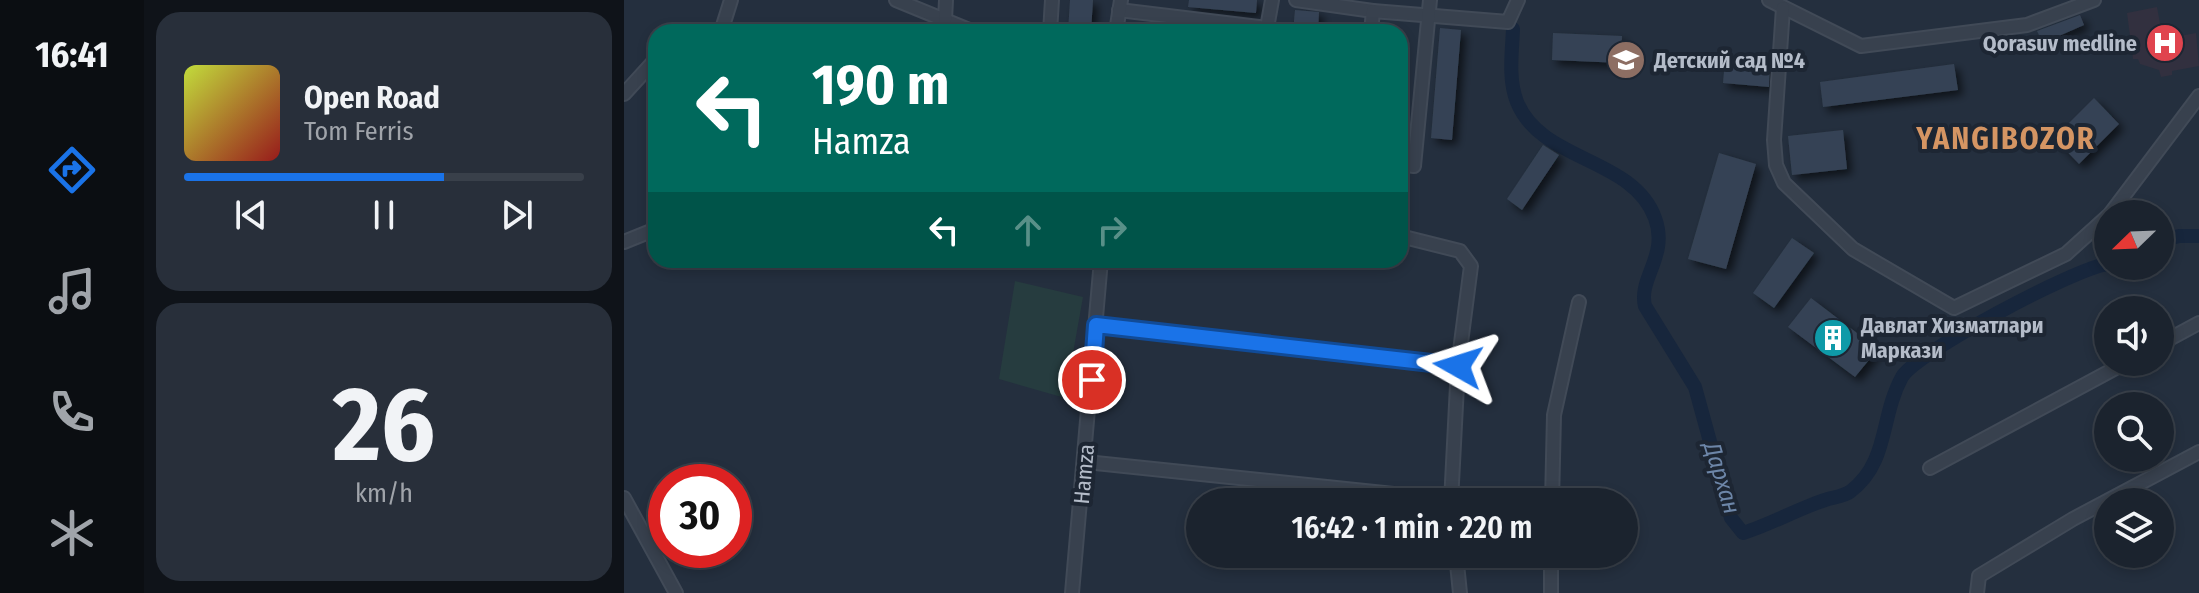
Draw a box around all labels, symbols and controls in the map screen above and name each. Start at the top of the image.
hospital icon: Qorasuv medline [2144,22,2186,64]
place label: Qorasuv medline [1983,30,2137,57]
text: 16:41 [35,33,109,77]
school or university icon: Детский сад №4 [1605,39,1647,81]
place label: Детский сад №4 [1653,47,1805,74]
text: 190 m [812,52,950,119]
icon: left [680,56,784,160]
text: Open Road [304,80,440,116]
text: Tom Ferris [304,116,414,147]
text: Hamza [812,120,911,164]
district label: YANGIBOZOR [1915,121,2096,157]
icon: directions [44,142,100,198]
icon: previous [229,193,273,237]
icon: pause [362,193,406,237]
icon: next [495,193,539,237]
north arrow [2094,200,2174,280]
map controls [2094,200,2174,568]
icon: left [922,208,966,252]
icon: ahead [1006,208,1050,252]
icon: right [1090,208,1134,252]
icon: music [44,263,100,319]
button: sound [2094,296,2174,376]
place label: Давлат Хизматлари Маркази [1860,312,2043,364]
building icon: Давлат Хизматлари Маркази [1812,317,1854,359]
position arrow [1416,324,1500,408]
pin [1058,346,1126,414]
icon: arrive [1070,358,1114,402]
text: 26 [333,363,435,488]
icon: phone [44,384,100,440]
button: search [2094,392,2174,472]
water label: Дархан [1697,437,1746,517]
street label: Hamza [1068,443,1100,505]
speed limit sign: 30 [648,464,752,568]
text: km/h [355,478,413,509]
button: layers [2094,488,2174,568]
icon: climate [44,505,100,561]
text: 16:42 · 1 min · 220 m [1291,510,1533,546]

